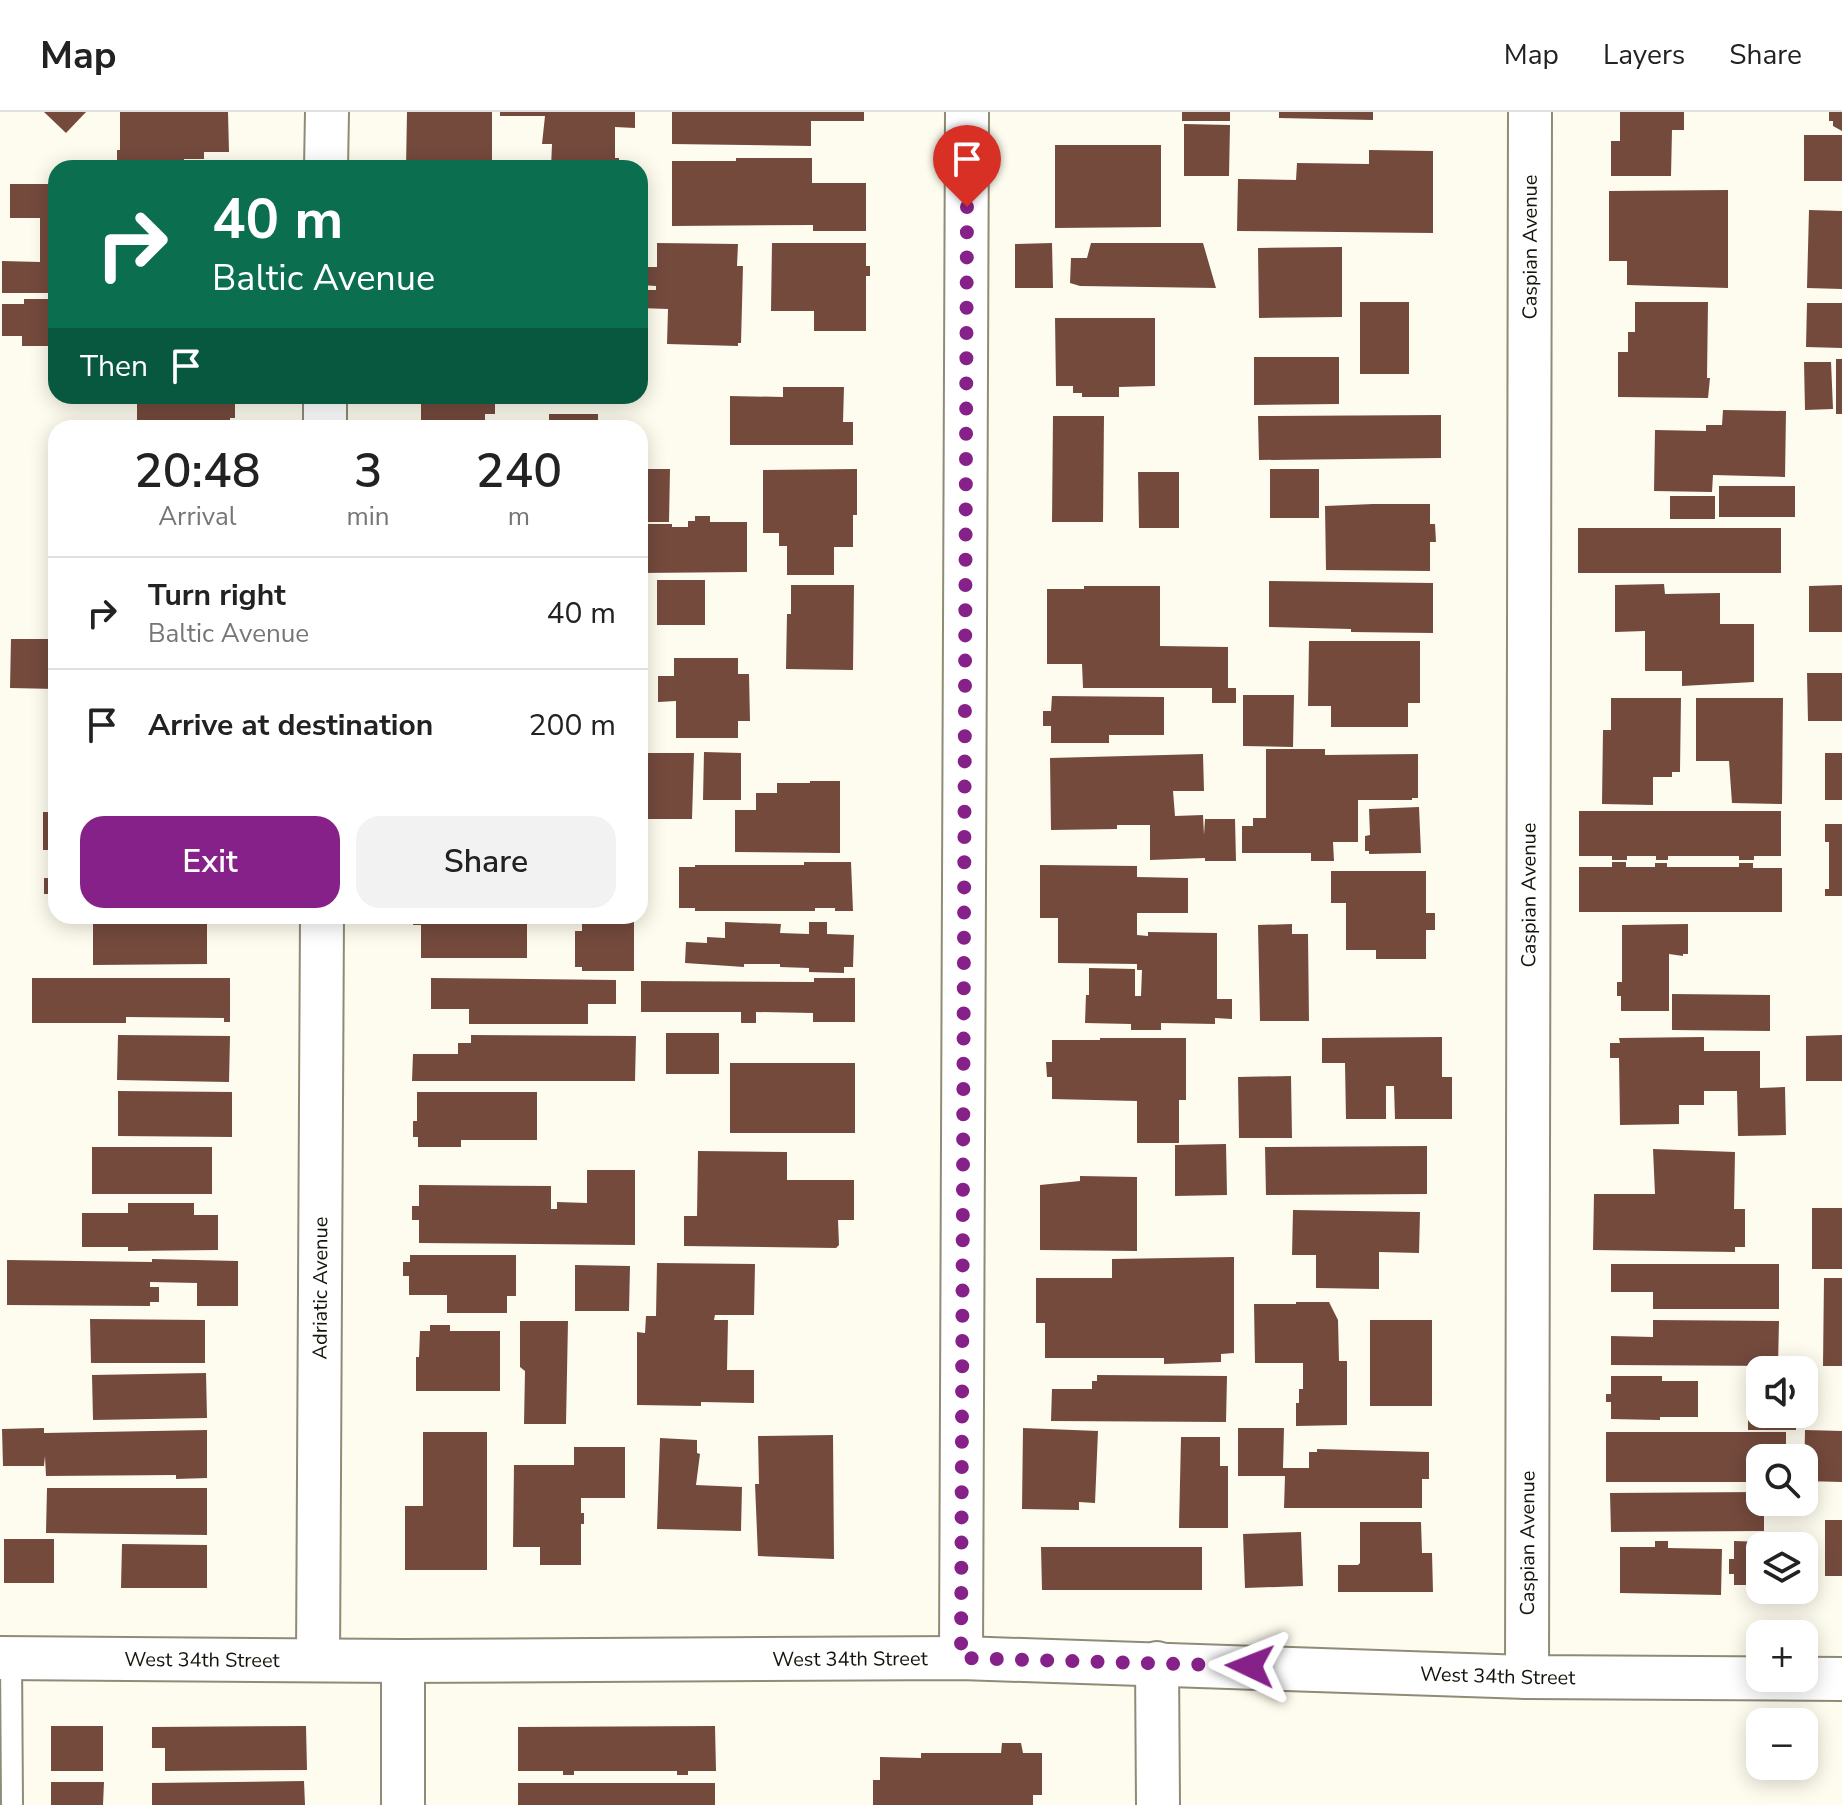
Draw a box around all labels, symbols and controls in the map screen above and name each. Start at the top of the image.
text: Map [40,30,117,81]
text: Map [1504,36,1559,74]
text: Layers [1603,36,1685,74]
text: Share [1729,36,1802,74]
pin [933,125,1001,207]
icon: arrive [945,137,989,181]
street label: Caspian Avenue [1517,175,1544,319]
text: 40 m [212,181,343,258]
icon: right [80,192,184,296]
text: Baltic Avenue [212,254,435,303]
icon: arrive [164,344,208,388]
text: Then [80,346,148,387]
text: 20:48 [134,438,261,504]
text: 3 [354,438,382,504]
text: 240 [476,438,562,504]
text: Arrival [158,499,236,534]
text: min [347,499,390,534]
text: m [508,499,530,534]
text: Turn right [148,575,286,616]
icon: right [80,591,124,635]
text: 40 m [547,593,616,634]
text: Baltic Avenue [148,616,309,651]
icon: arrive [80,703,124,747]
text: Arrive at destination [148,705,433,746]
text: 200 m [529,705,616,746]
button: Exit [80,816,340,908]
button: Share [356,816,616,908]
street label: Caspian Avenue [1515,823,1543,967]
street label: Adriatic Avenue [307,1217,334,1359]
map controls [1746,1356,1818,1780]
button: sound [1746,1356,1818,1428]
button: search [1746,1444,1818,1516]
street label: Caspian Avenue [1514,1471,1541,1615]
button: layers [1746,1532,1818,1604]
button: + [1746,1620,1818,1692]
position arrow [1208,1624,1292,1708]
street label: West 34th Street [772,1645,929,1673]
street label: West 34th Street [124,1646,281,1674]
street label: West 34th Street [1420,1660,1576,1691]
button: − [1746,1708,1818,1780]

